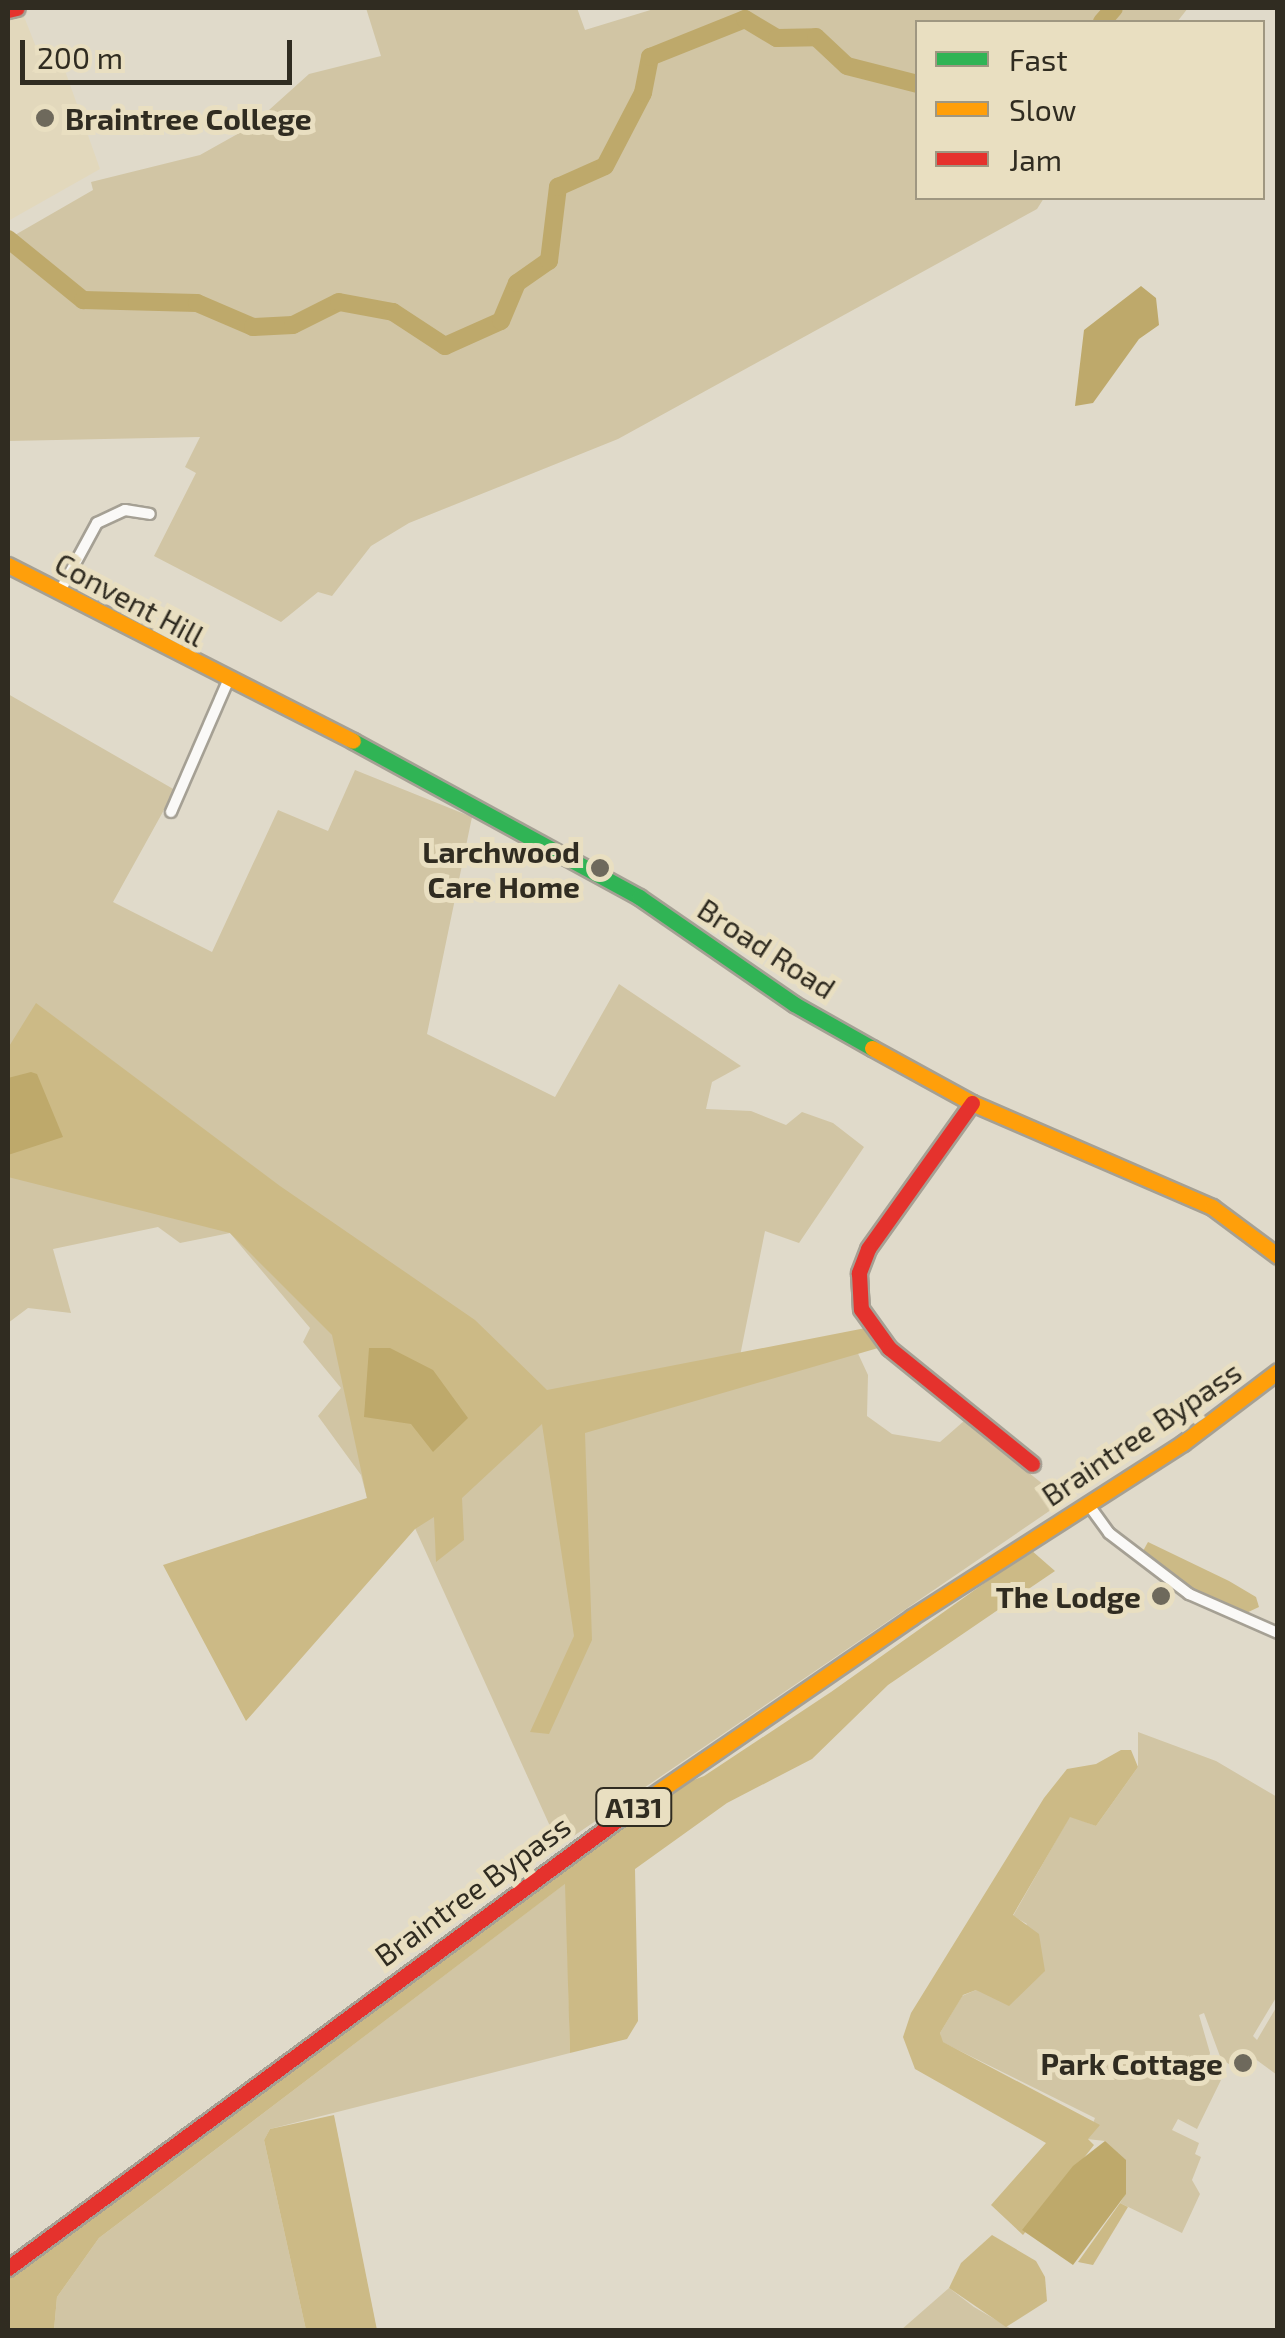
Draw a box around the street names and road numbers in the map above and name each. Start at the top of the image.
street label: Convent Hill [49,545,211,653]
street label: Broad Road [691,890,843,1006]
street label: Braintree Bypass [1034,1353,1248,1513]
road number: A131 [594,1784,674,1830]
street label: Braintree Bypass [367,1807,577,1973]

